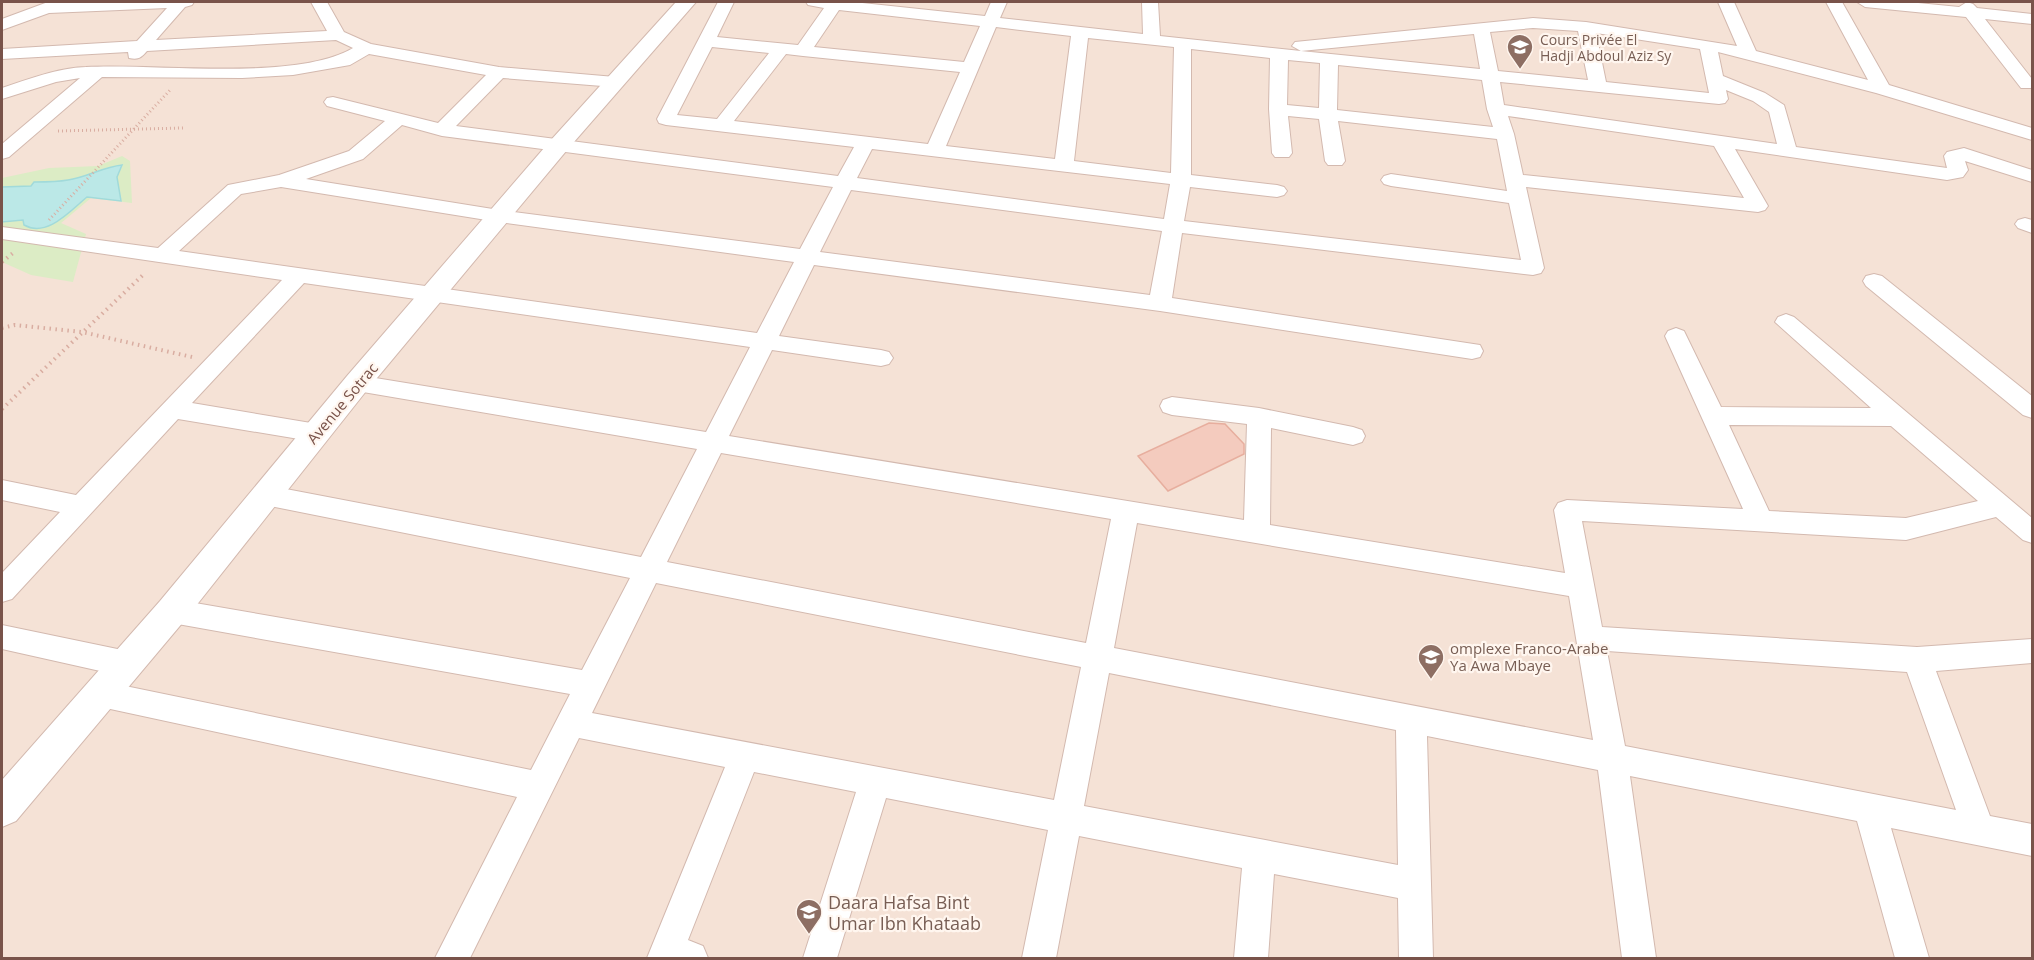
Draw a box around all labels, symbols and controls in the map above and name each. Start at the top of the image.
place label: Cours Privée El Hadji Abdoul Aziz Sy [1540,30,1672,65]
school or university icon: Cours Privée El Hadji Abdoul Aziz Sy [1505,32,1535,70]
street label: Avenue Sotrac [302,358,382,448]
place label: omplexe Franco-Arabe Ya Awa Mbaye [1450,638,1608,675]
school or university icon: omplexe Franco-Arabe Ya Awa Mbaye [1416,642,1446,680]
place label: Daara Hafsa Bint Umar Ibn Khataab [828,890,981,935]
school or university icon: Daara Hafsa Bint Umar Ibn Khataab [794,897,824,935]

